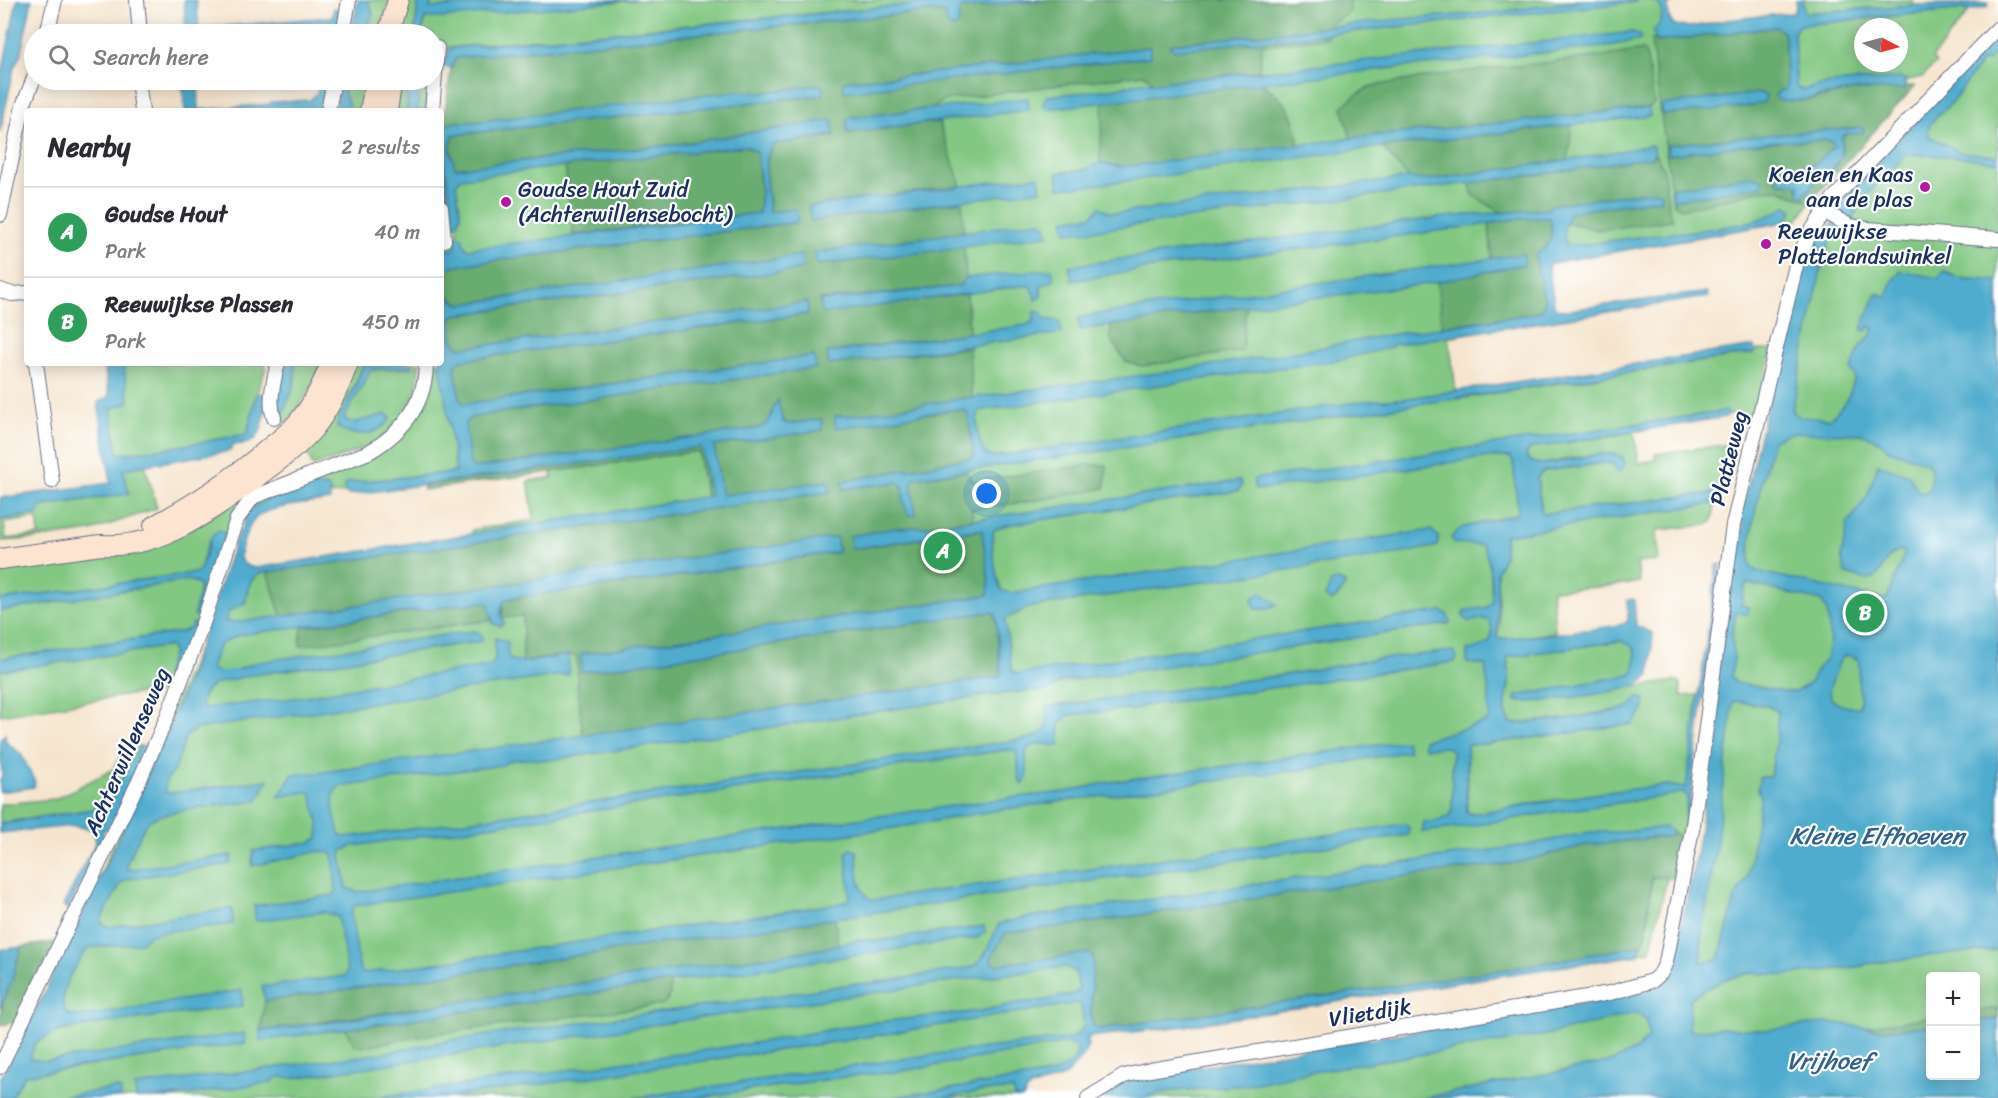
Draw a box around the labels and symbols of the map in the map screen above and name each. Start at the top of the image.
north arrow [1854,18,1908,72]
place label: Koeien en Kaas aan de plas [1769,155,1914,219]
place label: Goudse Hout Zuid (Achterwillensebocht) [518,170,733,234]
marker: Koeien en Kaas aan de plas [1918,180,1932,194]
marker: Goudse Hout Zuid (Achterwillensebocht) [499,195,513,209]
place label: Reeuwijkse Plattelandswinkel [1778,212,1952,276]
marker: Reeuwijkse Plattelandswinkel [1759,237,1773,251]
street label: Platteweg [1698,406,1759,510]
your location [972,479,1001,508]
pin: A [924,528,962,574]
pin: B [1846,590,1884,636]
street label: Achterwillenseweg [72,661,181,842]
water label: Kleine Elfhoeven [1790,815,1967,857]
street label: Vlietdijk [1326,987,1414,1038]
water label: Vrijhoef [1787,1040,1878,1082]

